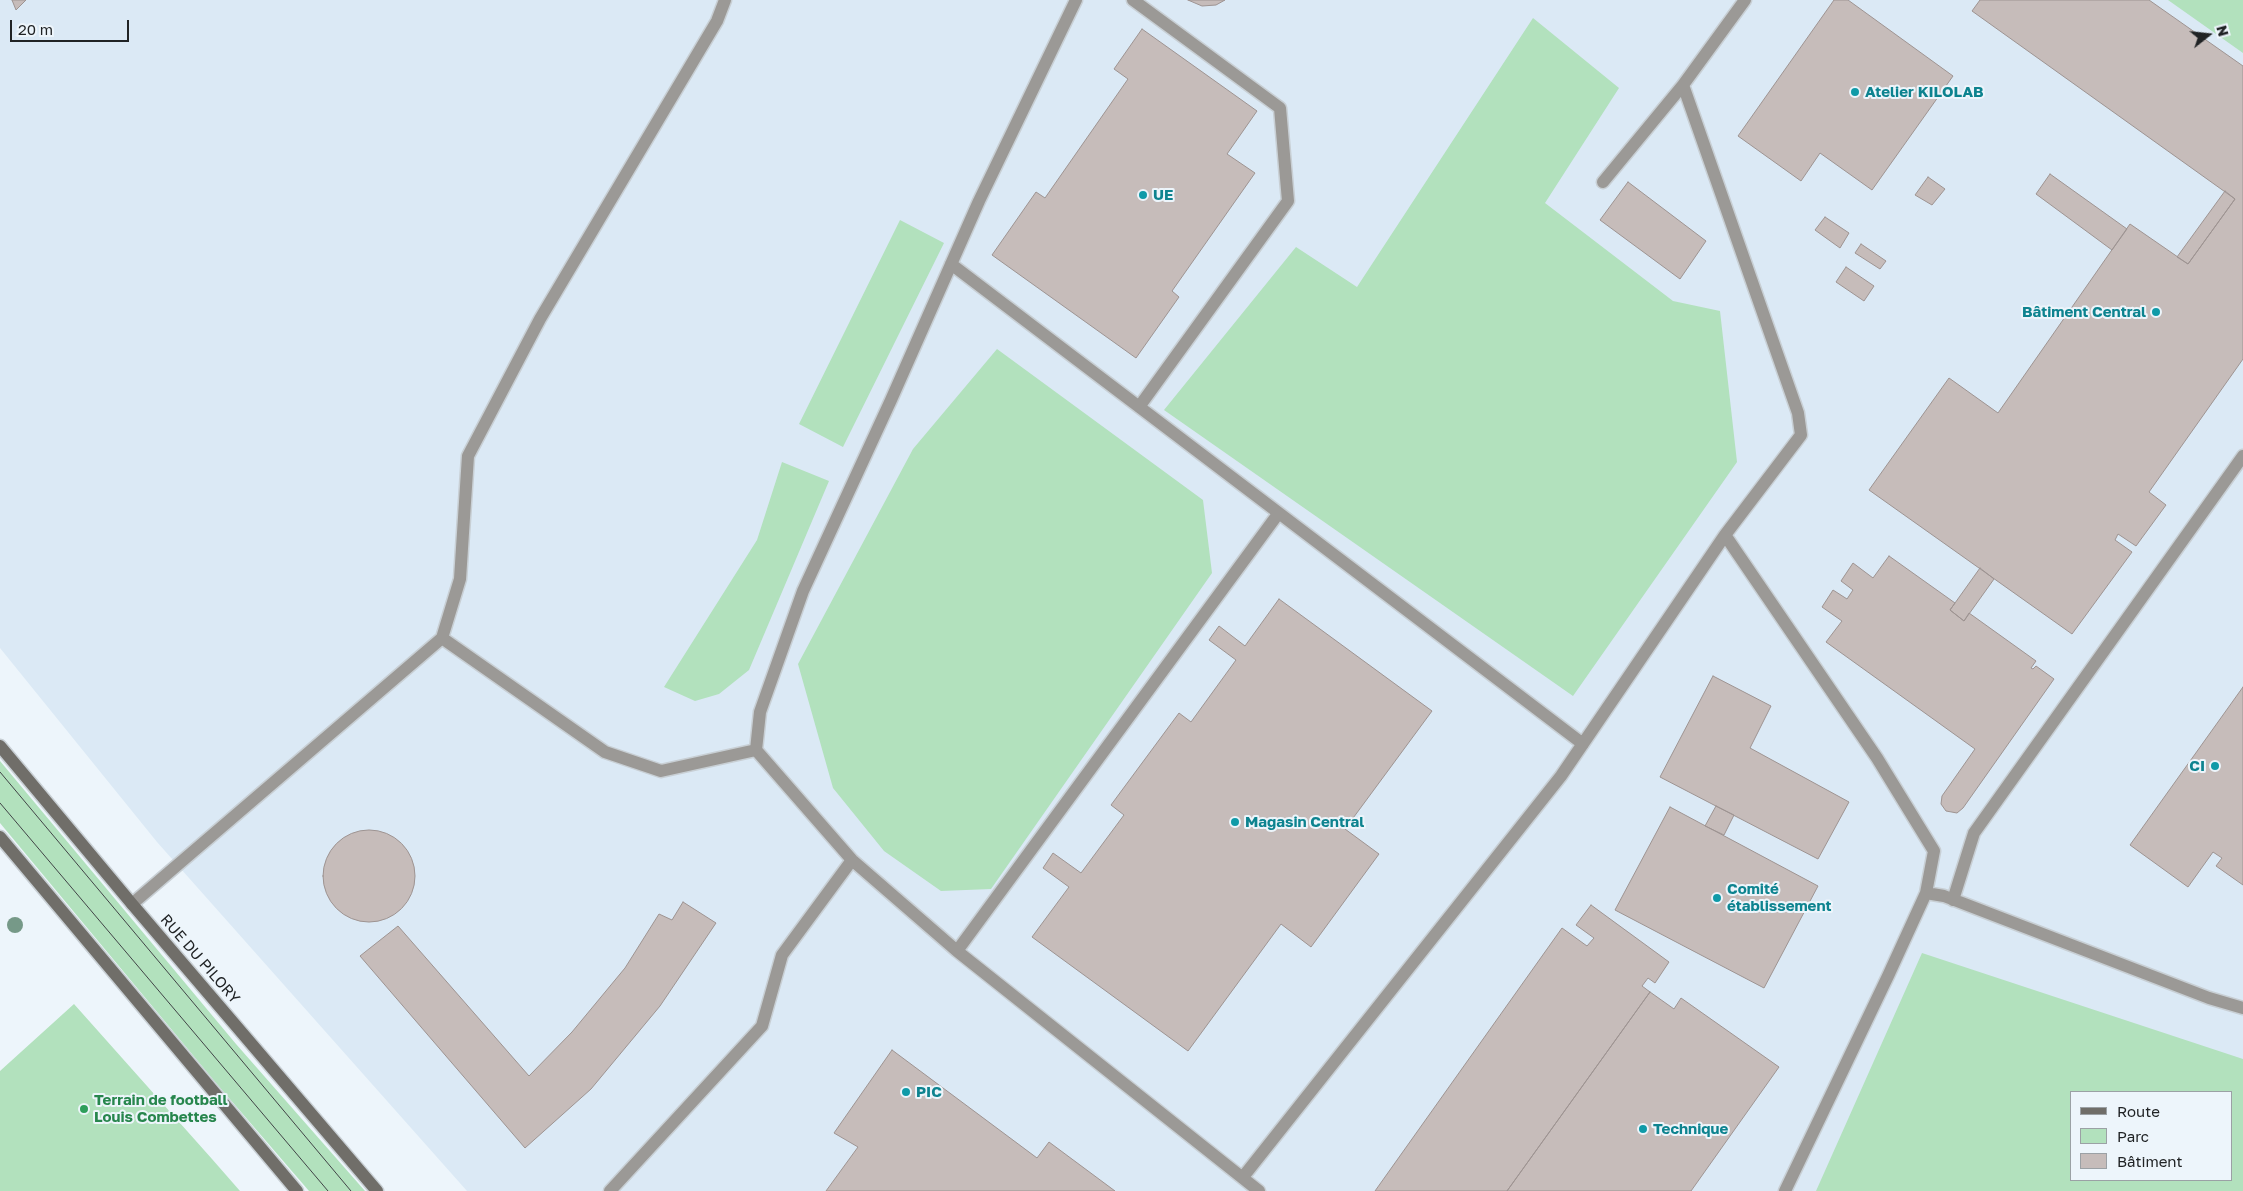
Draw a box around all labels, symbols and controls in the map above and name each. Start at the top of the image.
scale bar [12,10,131,42]
north arrow [2183,10,2233,60]
text: 20 m [18,20,53,38]
text: N [2213,23,2233,38]
place label: Atelier KILOLAB [1865,83,1984,101]
marker: Atelier KILOLAB [1849,86,1861,98]
place label: UE [1153,186,1173,204]
marker: UE [1137,189,1149,201]
place label: Bâtiment Central [2022,303,2146,321]
marker: Bâtiment Central [2150,306,2162,318]
place label: CI [2189,757,2205,775]
marker: CI [2209,760,2221,772]
place label: Magasin Central [1245,813,1364,831]
marker: Magasin Central [1229,816,1241,828]
place label: Comité établissement [1727,880,1832,915]
marker: Comité établissement [1711,892,1723,904]
street label: RUE DU PILORY [156,911,244,1007]
place label: PIC [916,1083,942,1101]
marker: PIC [900,1086,912,1098]
place label: Terrain de football Louis Combettes [94,1091,228,1126]
legend [2070,1091,2233,1181]
text: Route [2117,1102,2160,1120]
marker: Terrain de football Louis Combettes [78,1103,90,1115]
place label: Technique [1653,1120,1728,1138]
marker: Technique [1637,1123,1649,1135]
text: Parc [2117,1127,2149,1145]
text: Bâtiment [2117,1152,2182,1170]

